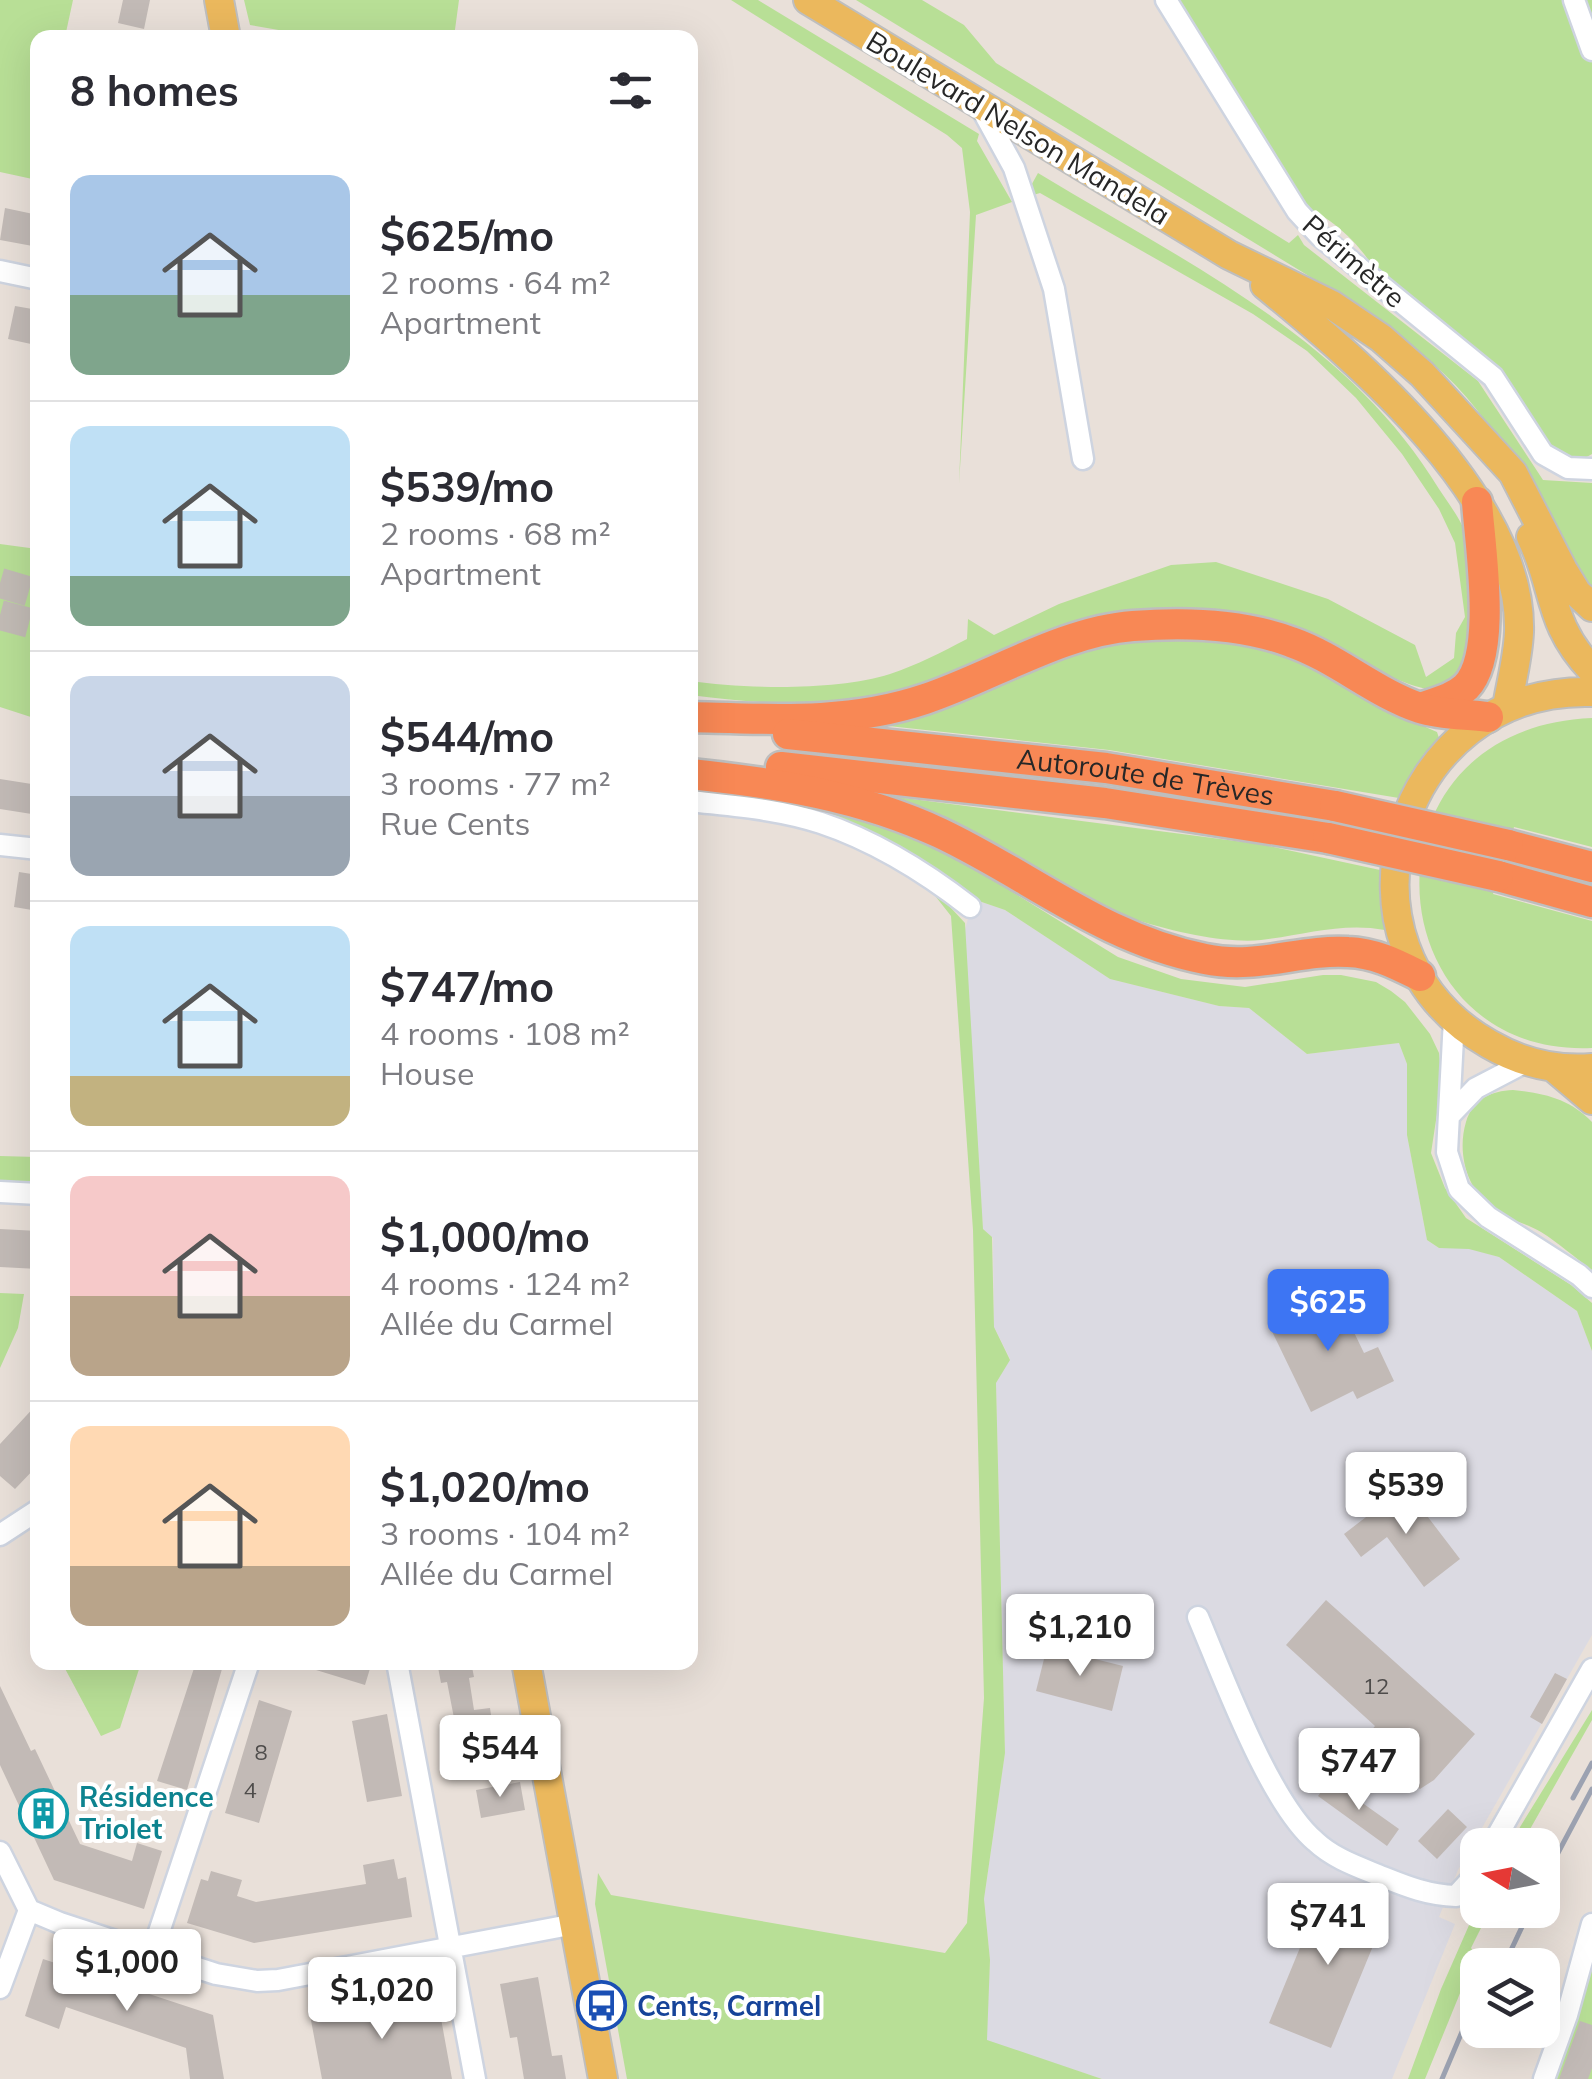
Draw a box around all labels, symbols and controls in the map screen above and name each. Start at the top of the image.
street label: Boulevard Nelson Mandela [860,23,1176,232]
icon: filters [603,63,658,118]
text: 8 homes [70,64,239,117]
street label: Périmètre [1296,207,1413,315]
text: $625/mo [380,209,554,262]
icon: home [150,215,270,335]
text: 2 rooms · 64 m² [380,262,611,302]
text: Apartment [380,302,541,342]
text: $539/mo [380,460,554,513]
icon: home [150,466,270,586]
text: 2 rooms · 68 m² [380,513,611,553]
text: Apartment [380,553,541,593]
text: $544/mo [380,710,554,763]
icon: home [150,716,270,836]
street label: Autoroute de Trèves [1015,741,1277,813]
text: 3 rooms · 77 m² [380,763,611,803]
text: Rue Cents [380,803,530,843]
text: $747/mo [380,960,554,1013]
icon: home [150,966,270,1086]
text: 4 rooms · 108 m² [380,1013,630,1053]
text: House [380,1053,475,1093]
text: $1,000/mo [380,1210,590,1263]
icon: home [150,1216,270,1336]
text: 4 rooms · 124 m² [380,1263,630,1303]
pin: $625 [1269,1269,1387,1354]
text: $625 [1290,1281,1366,1321]
text: Allée du Carmel [380,1303,613,1343]
pin: $539 [1347,1452,1465,1537]
text: $1,020/mo [380,1460,590,1513]
text: $539 [1368,1464,1444,1504]
icon: home [150,1466,270,1586]
text: 3 rooms · 104 m² [380,1513,630,1553]
text: Allée du Carmel [380,1553,613,1593]
pin: $1,210 [999,1594,1161,1679]
text: $1,210 [1028,1606,1132,1646]
house number: 12 [1363,1672,1389,1700]
pin: $544 [441,1715,559,1800]
text: $544 [462,1727,538,1767]
pin: $747 [1300,1728,1418,1813]
house number: 8 [254,1738,268,1766]
text: $747 [1321,1740,1397,1780]
house number: 4 [243,1776,257,1804]
place label: Résidence Triolet [79,1779,214,1846]
building icon: Résidence Triolet [18,1787,70,1839]
north arrow [1460,1828,1560,1928]
map controls [1460,1828,1560,2048]
pin: $741 [1269,1883,1387,1968]
text: $741 [1290,1895,1366,1935]
pin: $1,000 [46,1929,208,2014]
text: $1,000 [75,1941,179,1981]
button: layers [1460,1948,1560,2048]
pin: $1,020 [301,1957,463,2042]
text: $1,020 [330,1969,434,2009]
bus stop icon: Cents, Carmel [576,1980,628,2032]
place label: Cents, Carmel [637,1988,821,2023]

